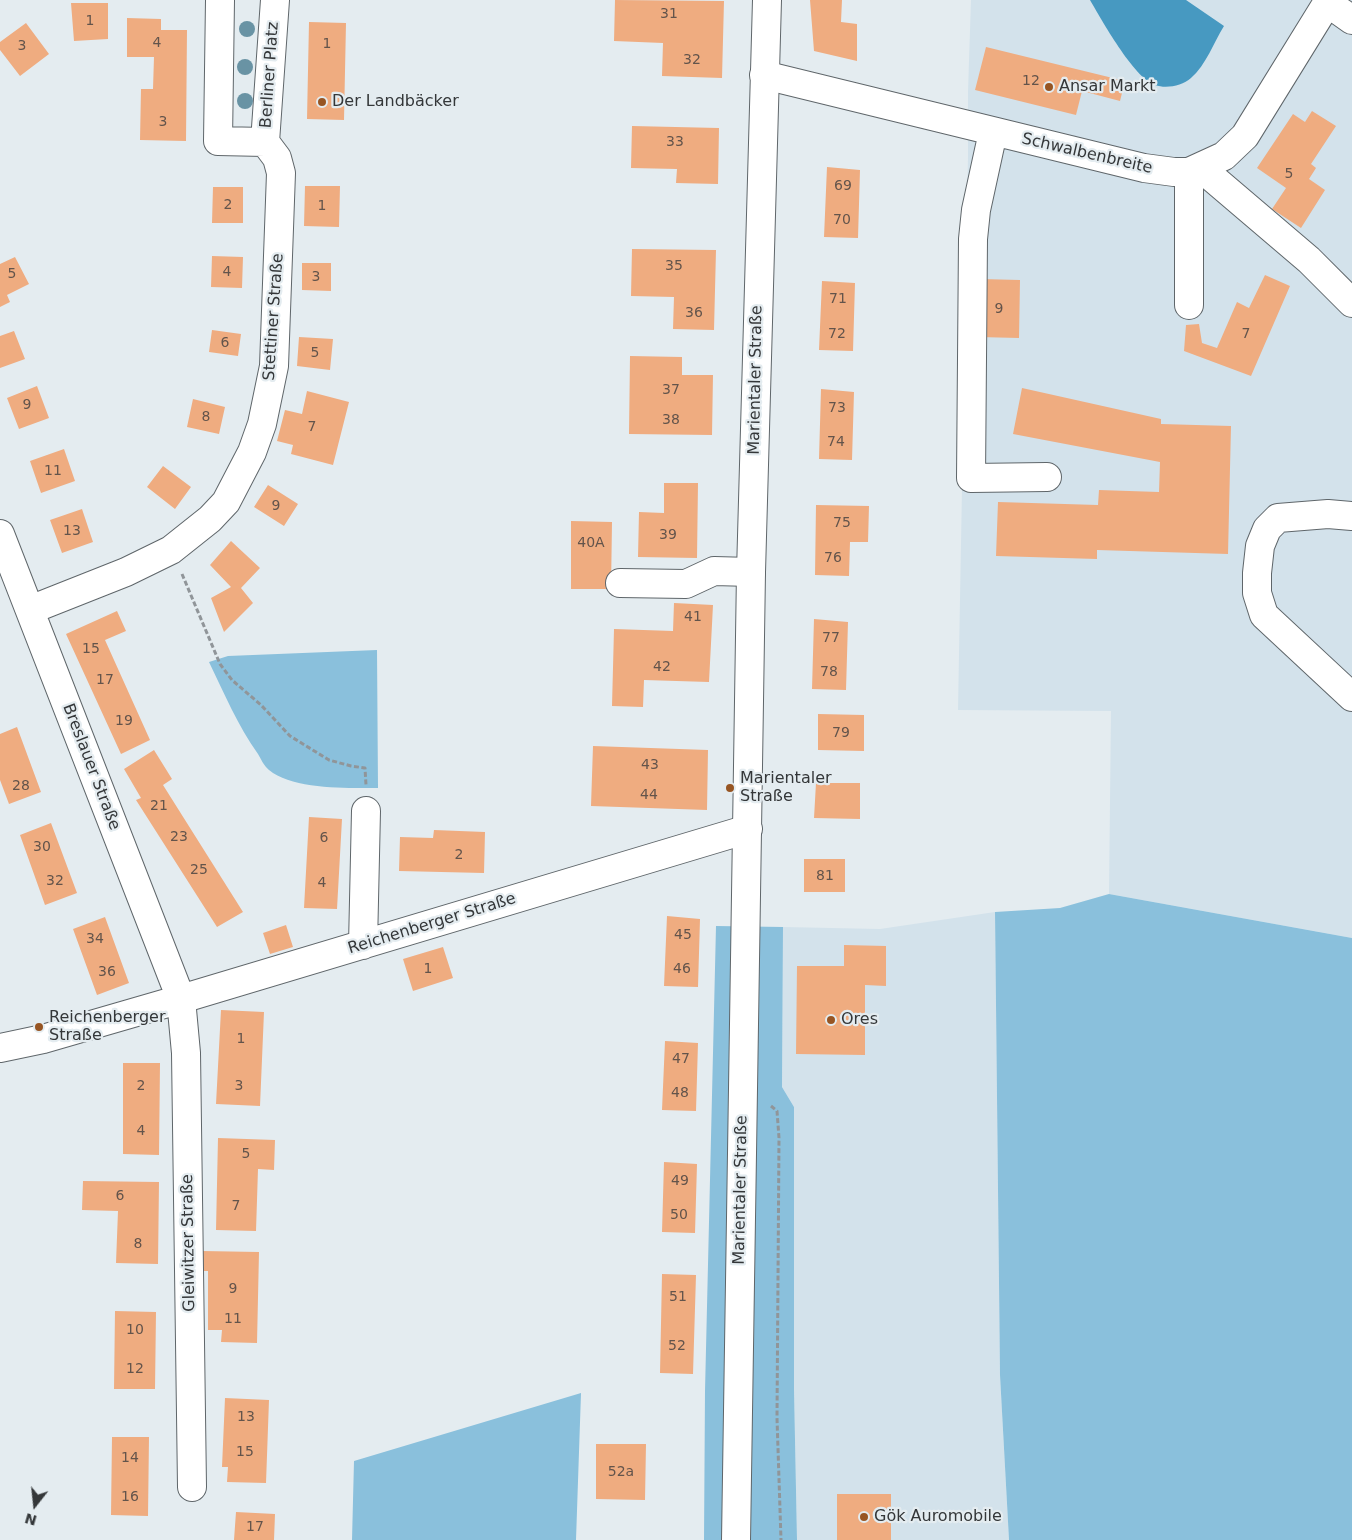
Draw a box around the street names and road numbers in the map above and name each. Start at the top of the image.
street label: Berliner Platz [257,21,283,129]
street label: Schwalbenbreite [1020,130,1154,178]
street label: Stettiner Straße [260,253,288,381]
street label: Marientaler Straße [745,305,767,455]
street label: Breslauer Straße [58,701,124,833]
street label: Reichenberger Straße [346,889,518,959]
street label: Marientaler Straße [730,1115,752,1265]
street label: Gleiwitzer Straße [178,1174,200,1312]

